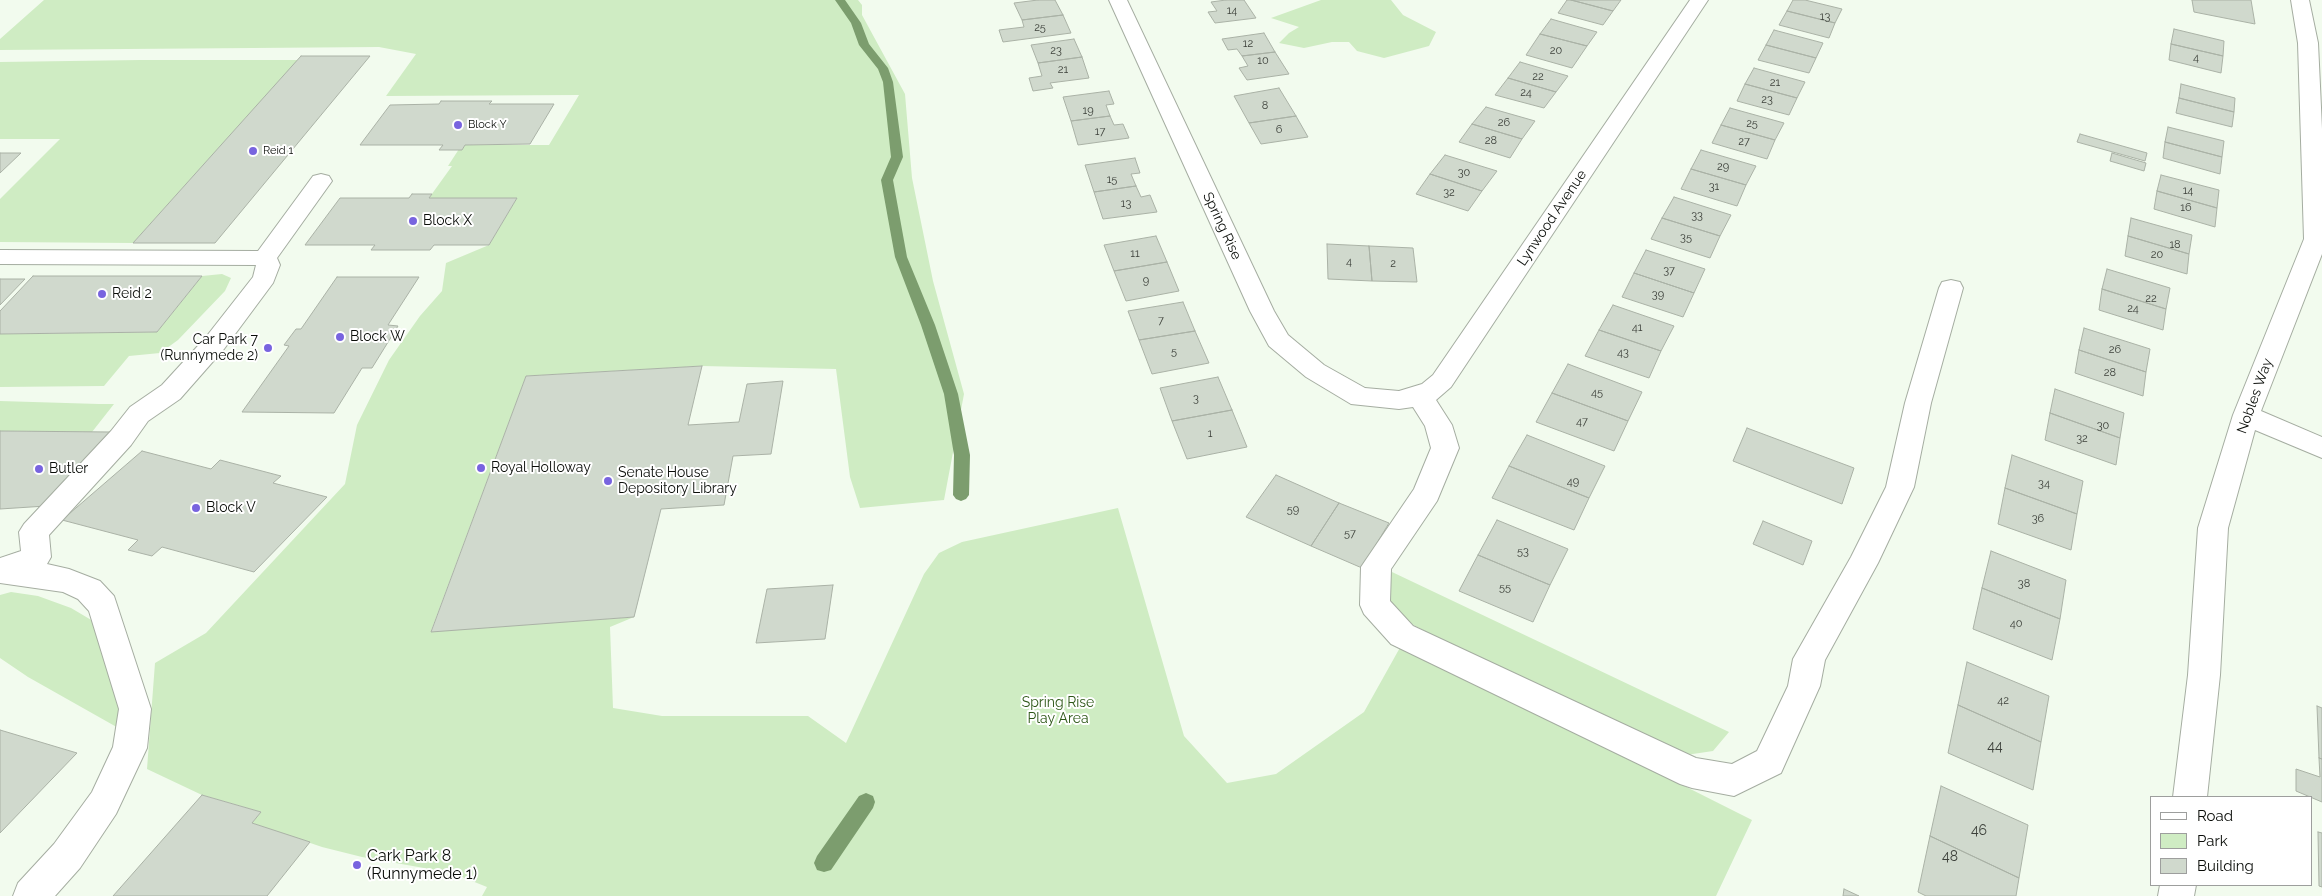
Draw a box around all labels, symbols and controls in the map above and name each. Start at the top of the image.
house number: 14 [1227,4,1237,18]
house number: 13 [1820,10,1830,24]
house number: 25 [1034,21,1046,35]
house number: 12 [1243,37,1253,51]
house number: 23 [1050,44,1062,58]
house number: 20 [1550,44,1562,58]
house number: 4 [2193,51,2199,65]
house number: 10 [1257,54,1269,68]
house number: 21 [1058,63,1068,77]
house number: 22 [1532,70,1544,84]
house number: 21 [1770,76,1780,90]
house number: 24 [1520,86,1532,100]
house number: 23 [1761,93,1773,107]
house number: 8 [1262,99,1268,113]
house number: 19 [1082,104,1094,118]
house number: 26 [1498,116,1510,130]
house number: 25 [1746,117,1758,131]
place label: Block Y [468,118,507,132]
marker: Block Y [452,119,464,131]
house number: 6 [1276,123,1282,137]
house number: 17 [1095,125,1105,139]
house number: 28 [1485,134,1497,148]
house number: 27 [1738,135,1750,149]
place label: Reid 1 [263,144,293,158]
marker: Reid 1 [247,145,259,157]
house number: 29 [1717,160,1729,174]
house number: 30 [1458,166,1470,180]
street label: Lynwood Avenue [1514,167,1590,269]
house number: 15 [1107,173,1117,187]
house number: 31 [1709,180,1719,194]
house number: 14 [2183,184,2193,198]
house number: 32 [1443,186,1455,200]
street label: Spring Rise [1199,190,1245,262]
house number: 13 [1121,197,1131,211]
house number: 16 [2180,201,2192,215]
house number: 33 [1691,209,1703,223]
place label: Block X [423,213,472,229]
marker: Block X [407,215,419,227]
house number: 35 [1680,231,1692,245]
house number: 18 [2169,238,2181,252]
house number: 11 [1130,247,1140,261]
house number: 20 [2151,248,2163,262]
house number: 4 [1346,255,1352,269]
house number: 2 [1390,257,1396,271]
house number: 37 [1663,264,1675,278]
house number: 9 [1143,274,1149,288]
place label: Reid 2 [112,286,152,302]
marker: Reid 2 [96,288,108,300]
house number: 39 [1652,288,1664,302]
house number: 22 [2145,292,2157,306]
house number: 24 [2127,302,2139,316]
house number: 7 [1158,314,1164,328]
house number: 41 [1632,321,1642,335]
place label: Block W [350,329,405,345]
marker: Block W [334,331,346,343]
place label: Car Park 7 (Runnymede 2) [160,332,258,364]
marker: Car Park 7 (Runnymede 2) [262,342,274,354]
house number: 26 [2109,343,2121,357]
house number: 5 [1171,345,1177,359]
house number: 43 [1617,346,1629,360]
street label: Nobles Way [2234,356,2276,436]
house number: 28 [2104,366,2116,380]
house number: 45 [1591,386,1603,400]
house number: 3 [1193,392,1199,406]
house number: 47 [1576,415,1588,429]
house number: 30 [2097,419,2109,433]
house number: 1 [1208,427,1212,441]
house number: 32 [2076,432,2088,446]
place label: Royal Holloway [491,460,591,476]
place label: Butler [49,461,88,477]
marker: Royal Holloway [475,462,487,474]
marker: Butler [33,463,45,475]
place label: Senate House Depository Library [618,465,737,498]
marker: Senate House Depository Library [602,475,614,487]
house number: 49 [1567,475,1579,489]
house number: 34 [2038,477,2050,491]
place label: Block V [206,500,256,516]
marker: Block V [190,502,202,514]
house number: 59 [1287,503,1299,517]
house number: 36 [2032,512,2044,526]
house number: 57 [1344,527,1356,541]
house number: 53 [1517,545,1529,559]
house number: 38 [2018,577,2030,591]
house number: 55 [1499,581,1511,595]
house number: 40 [2010,617,2022,631]
house number: 42 [1997,694,2009,708]
park label: Spring Rise Play Area [1022,695,1094,728]
house number: 44 [1987,739,2003,755]
legend [2150,796,2312,886]
text: Road [2197,807,2233,825]
house number: 46 [1971,823,1987,839]
text: Park [2197,832,2228,850]
place label: Cark Park 8 (Runnymede 1) [367,846,477,884]
house number: 48 [1942,849,1958,865]
text: Building [2197,857,2254,875]
marker: Cark Park 8 (Runnymede 1) [351,859,363,871]

